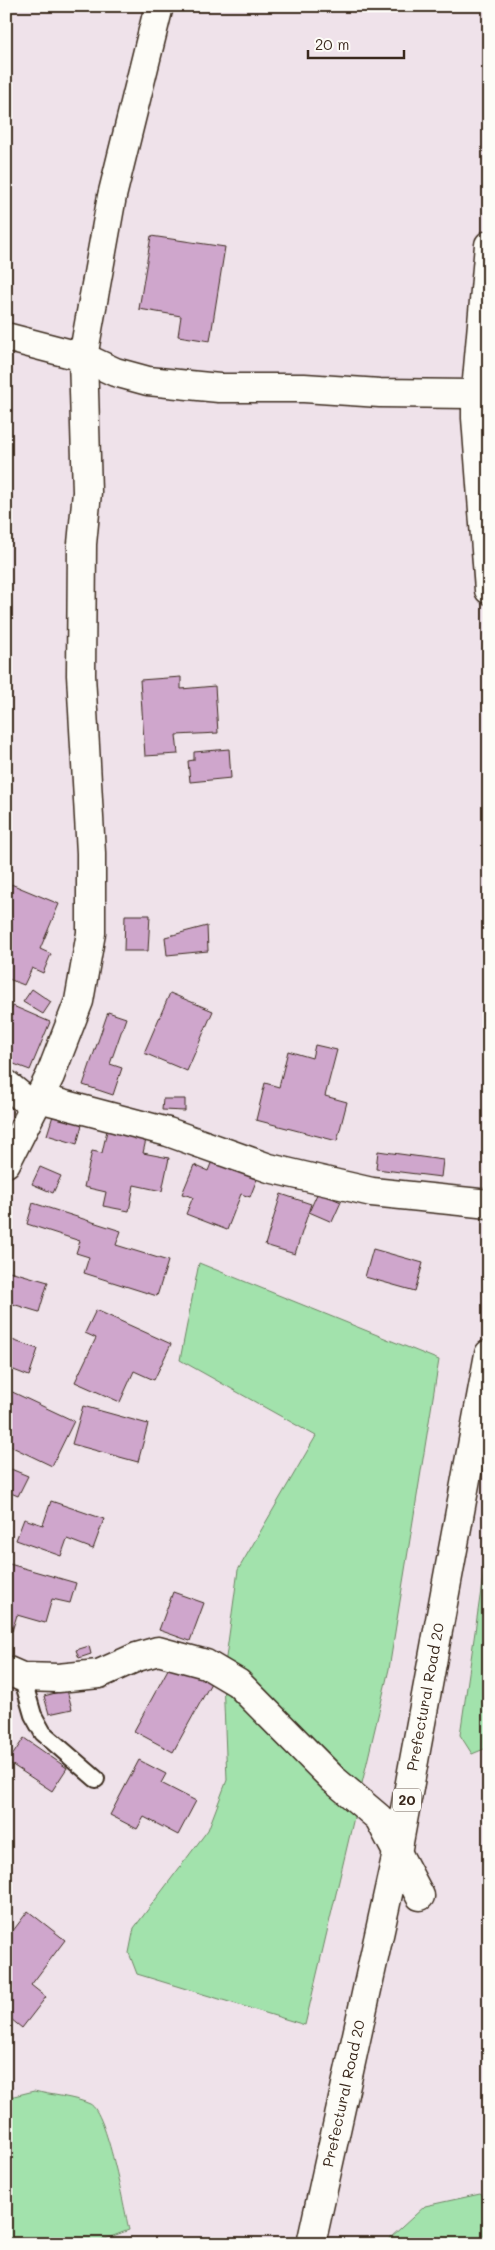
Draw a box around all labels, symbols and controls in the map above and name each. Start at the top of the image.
scale bar [308,28,404,60]
text: 20 m [315,34,349,54]
street label: Prefectural Road 20 [401,1621,448,1772]
road number: 20 [393,1788,421,1812]
street label: Prefectural Road 20 [317,2018,369,2169]

